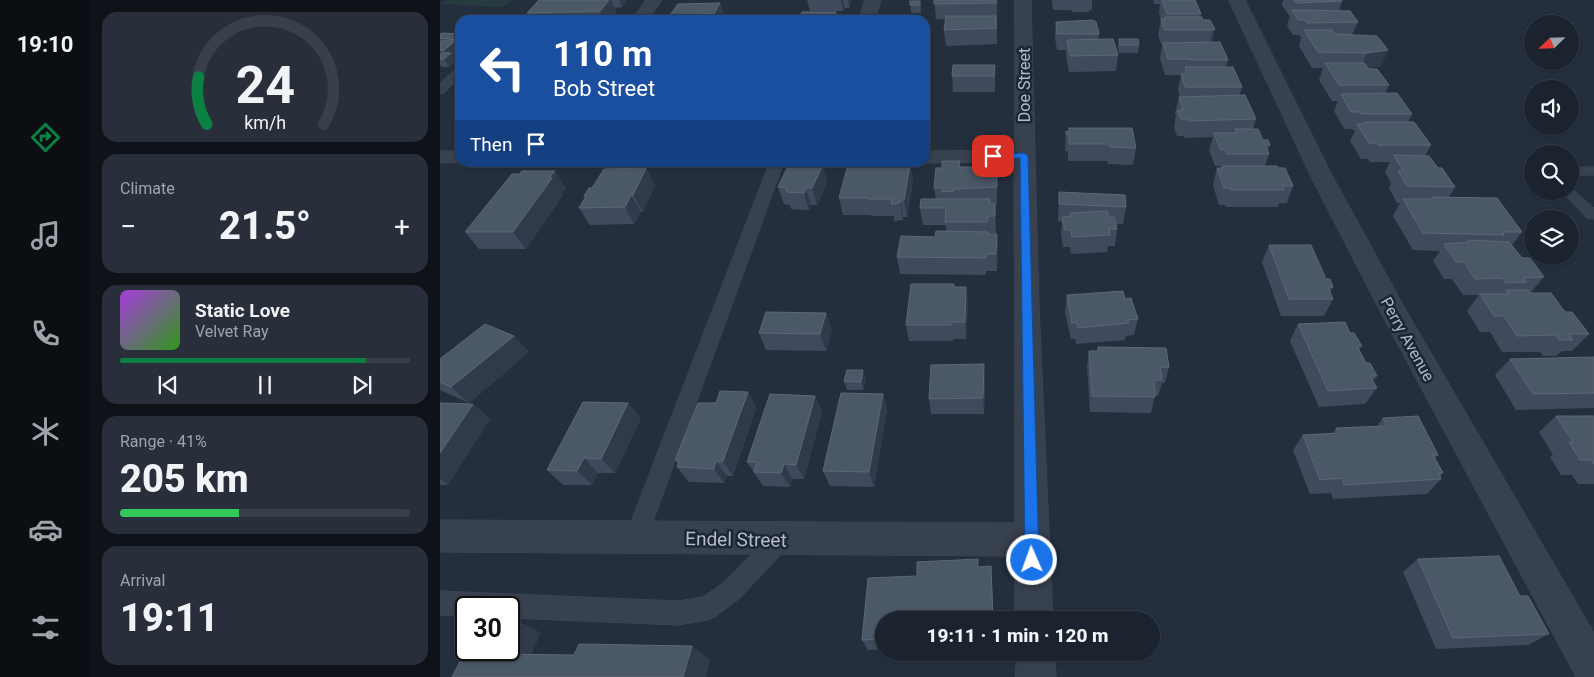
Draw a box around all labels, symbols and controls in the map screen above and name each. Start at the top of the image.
north arrow [1524,15,1579,70]
map controls [1524,15,1579,265]
text: 19:10 [17,32,73,57]
text: 110 m [553,34,652,75]
icon: left [470,35,535,100]
street label: Doe Street [1015,48,1034,122]
text: 24 [235,55,295,116]
text: Bob Street [553,76,655,101]
button: sound [1524,80,1579,135]
text: km/h [244,112,286,133]
icon: directions [28,120,63,155]
icon: arrive [522,130,550,158]
text: Then [470,133,512,156]
pin [972,135,1014,177]
icon: arrive [979,142,1007,170]
button: search [1524,145,1579,200]
text: Climate [120,179,175,198]
text: 21.5° [219,204,311,248]
text: − [120,210,136,243]
text: + [394,210,410,243]
button: layers [1524,210,1579,265]
icon: music [28,218,63,253]
street label: Perry Avenue [1377,294,1438,385]
text: Static Love [195,299,290,322]
icon: phone [28,316,63,351]
text: Velvet Ray [195,322,269,341]
icon: previous [154,371,182,399]
icon: pause [251,371,279,399]
icon: next [348,371,376,399]
icon: climate [28,414,63,449]
text: Range · 41% [120,432,207,451]
text: 205 km [120,457,249,501]
icon: car [28,512,63,547]
street label: Endel Street [685,527,787,552]
position arrow [1005,533,1057,585]
text: Arrival [120,571,165,590]
text: 19:11 [120,596,219,640]
speed limit sign: 30 [455,596,520,661]
icon: filters [28,610,63,645]
text: 19:11 · 1 min · 120 m [926,624,1109,647]

